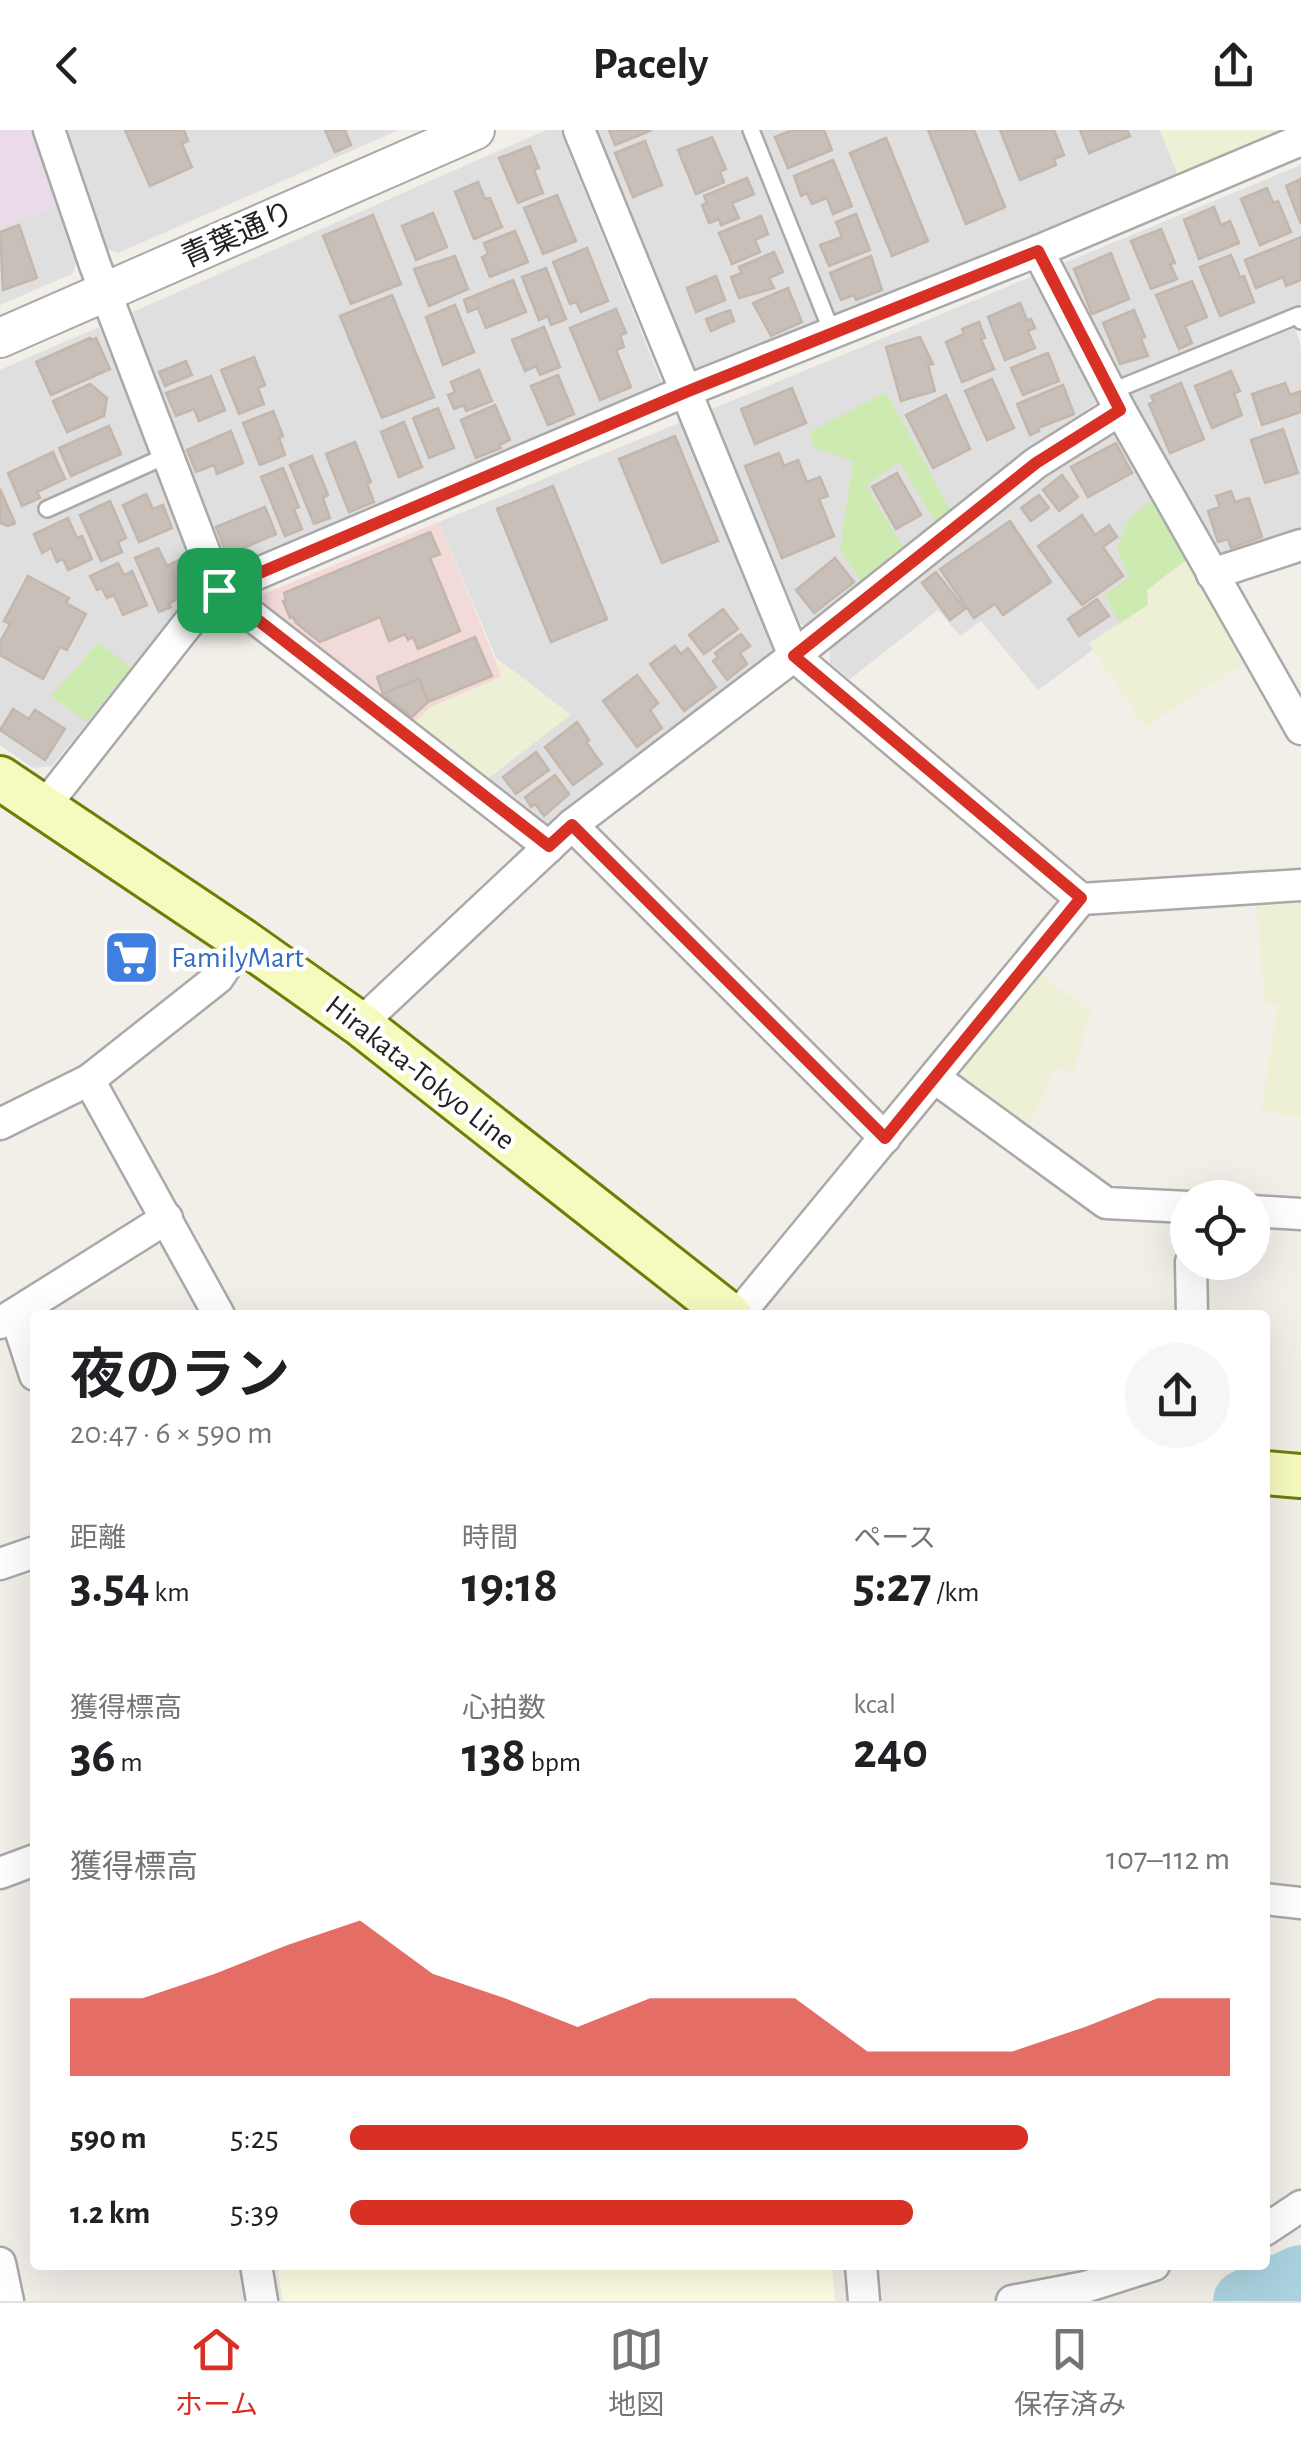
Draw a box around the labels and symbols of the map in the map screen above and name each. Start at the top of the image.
street label: 青葉通り [176,195,299,273]
pin [177,548,262,633]
supermarket icon: FamilyMart [102,928,162,988]
place label: FamilyMart [171,943,304,973]
street label: Hirakata-Tokyo Line [320,990,520,1156]

